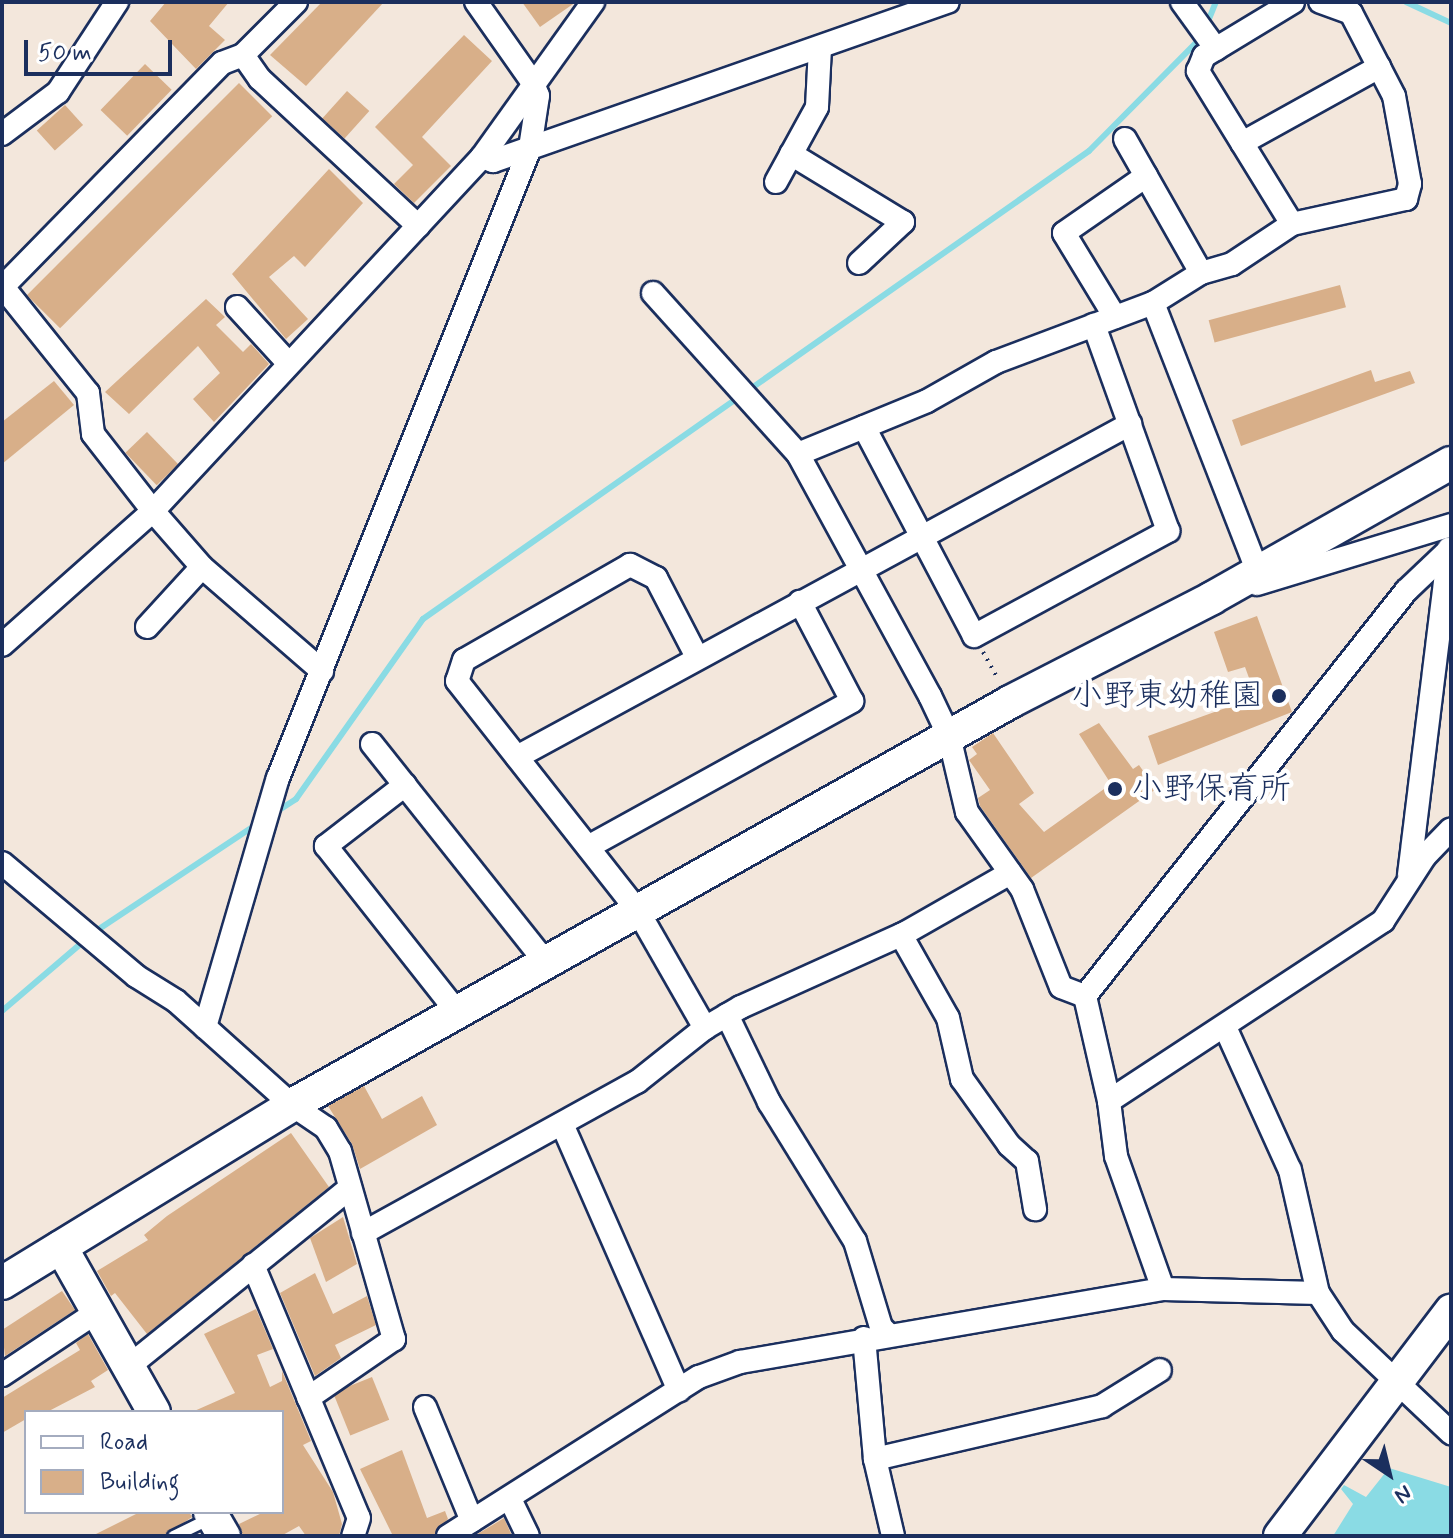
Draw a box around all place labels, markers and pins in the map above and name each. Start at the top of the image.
place label: 小野東幼稚園 [1071,677,1263,715]
marker: 小野東幼稚園 [1270,687,1288,705]
place label: 小野保育所 [1131,770,1291,808]
marker: 小野保育所 [1106,780,1124,798]

